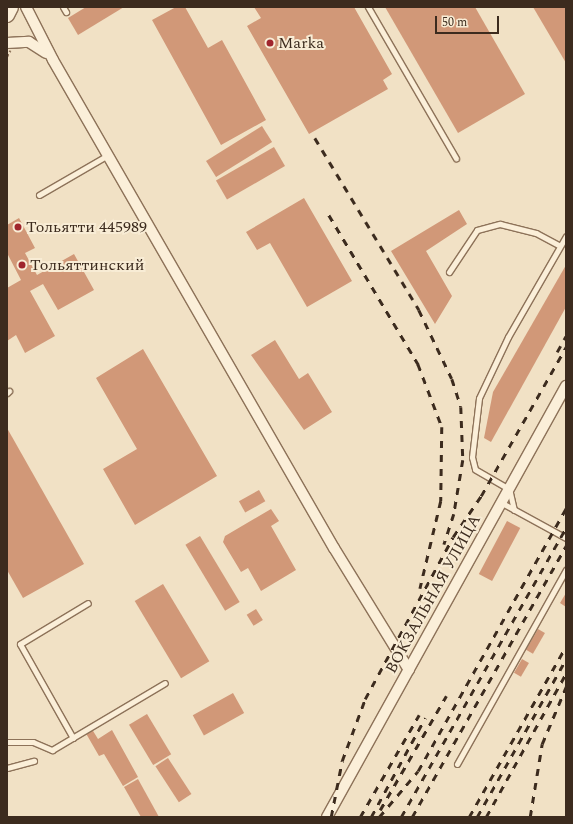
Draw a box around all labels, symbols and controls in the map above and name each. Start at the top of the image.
scale bar [437,8,501,34]
text: 50 m [442,13,467,32]
place label: Marka [278,33,324,53]
marker: Marka [265,38,275,48]
place label: Тольятти 445989 [26,217,147,237]
marker: Тольятти 445989 [13,222,23,232]
place label: Тольяттинский [30,255,144,275]
marker: Тольяттинский [17,260,27,270]
street label: ВОКЗАЛЬНАЯ УЛИЦА [381,511,485,677]

